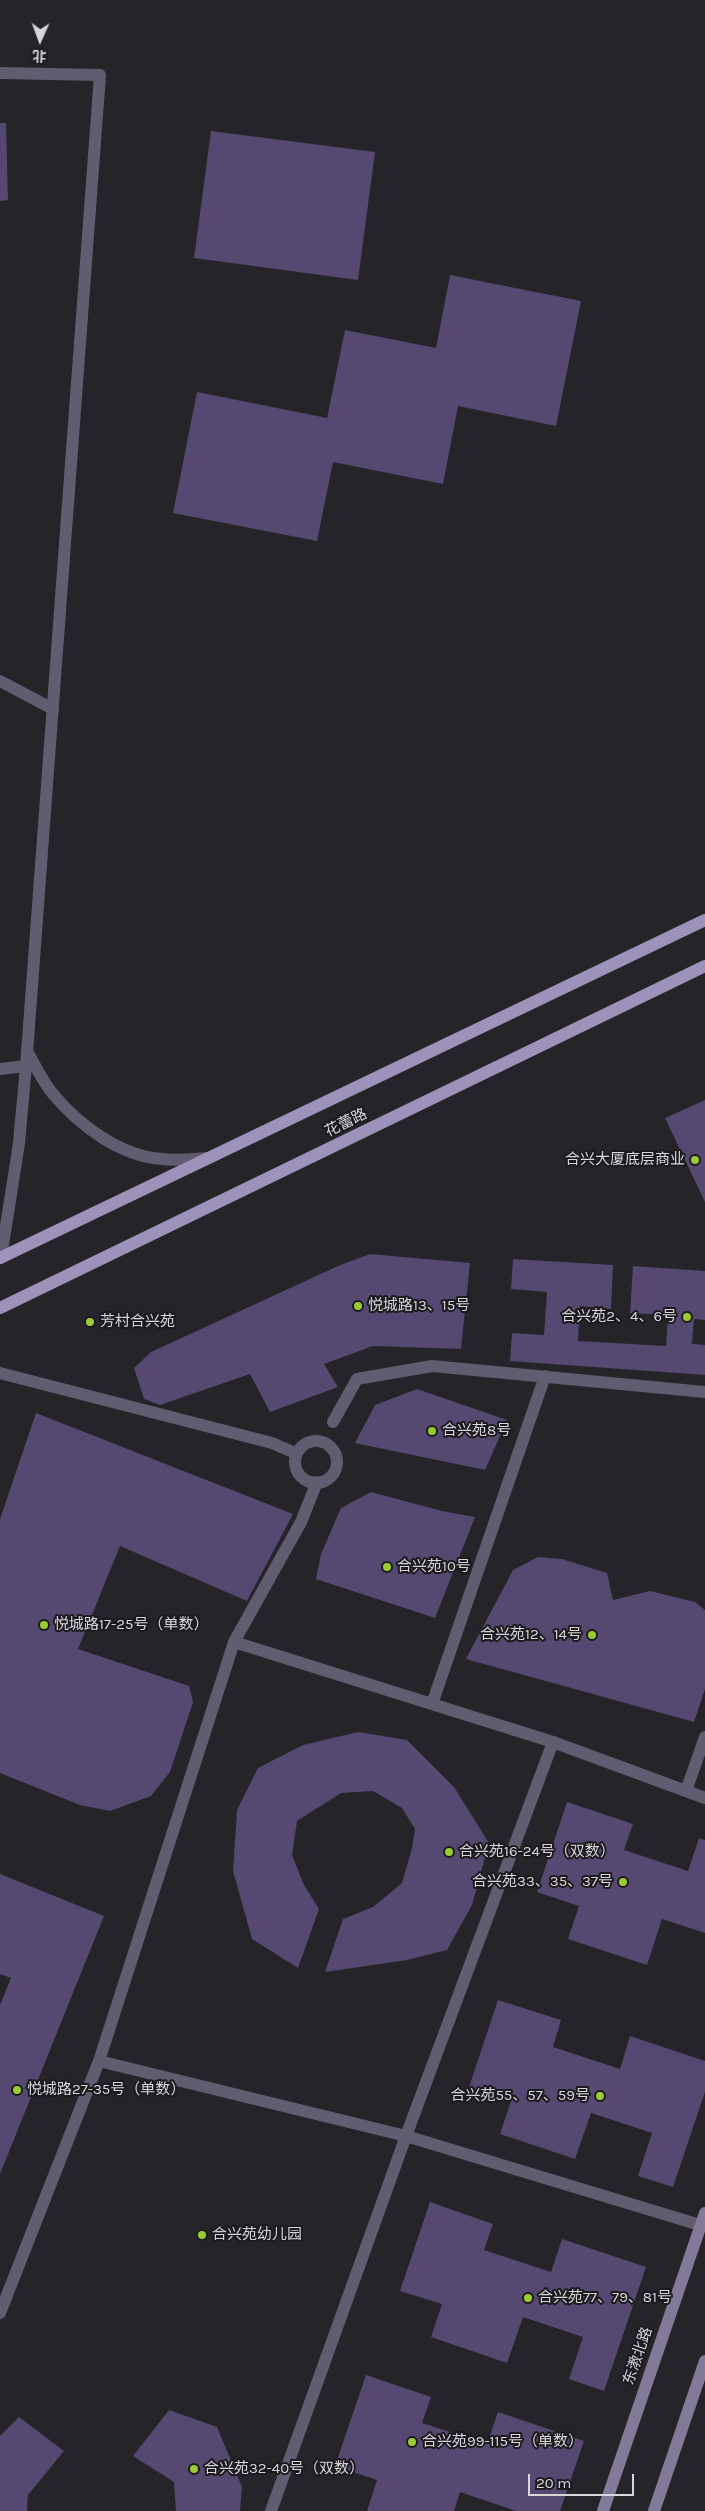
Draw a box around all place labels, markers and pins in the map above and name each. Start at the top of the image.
place label: 合兴大厦底层商业 [565,1151,685,1169]
marker: 合兴大厦底层商业 [689,1154,701,1166]
place label: 悦城路13、15号 [368,1297,470,1315]
marker: 悦城路13、15号 [352,1300,364,1312]
place label: 合兴苑2、4、6号 [561,1308,677,1326]
marker: 合兴苑2、4、6号 [681,1311,693,1323]
place label: 芳村合兴苑 [100,1313,175,1331]
marker: 芳村合兴苑 [84,1316,96,1328]
place label: 合兴苑8号 [442,1422,511,1440]
marker: 合兴苑8号 [426,1425,438,1437]
place label: 合兴苑10号 [397,1558,471,1576]
marker: 合兴苑10号 [381,1561,393,1573]
place label: 悦城路17-25号（单数） [54,1616,208,1634]
marker: 悦城路17-25号（单数） [38,1619,50,1631]
place label: 合兴苑12、14号 [480,1626,582,1644]
marker: 合兴苑12、14号 [586,1629,598,1641]
place label: 合兴苑16-24号（双数） [459,1843,615,1861]
marker: 合兴苑16-24号（双数） [443,1846,455,1858]
place label: 合兴苑33、35、37号 [472,1873,613,1891]
marker: 合兴苑33、35、37号 [617,1876,629,1888]
place label: 悦城路27-35号（单数） [27,2081,185,2099]
marker: 悦城路27-35号（单数） [11,2084,23,2096]
place label: 合兴苑55、57、59号 [450,2087,590,2105]
marker: 合兴苑55、57、59号 [594,2090,606,2102]
place label: 合兴苑幼儿园 [212,2226,302,2244]
marker: 合兴苑幼儿园 [196,2229,208,2241]
place label: 合兴苑77、79、81号 [538,2289,672,2307]
marker: 合兴苑77、79、81号 [522,2292,534,2304]
place label: 合兴苑99-115号（单数） [422,2433,583,2451]
marker: 合兴苑99-115号（单数） [406,2436,418,2448]
place label: 合兴苑32-40号（双数） [204,2460,364,2478]
marker: 合兴苑32-40号（双数） [188,2463,200,2475]

